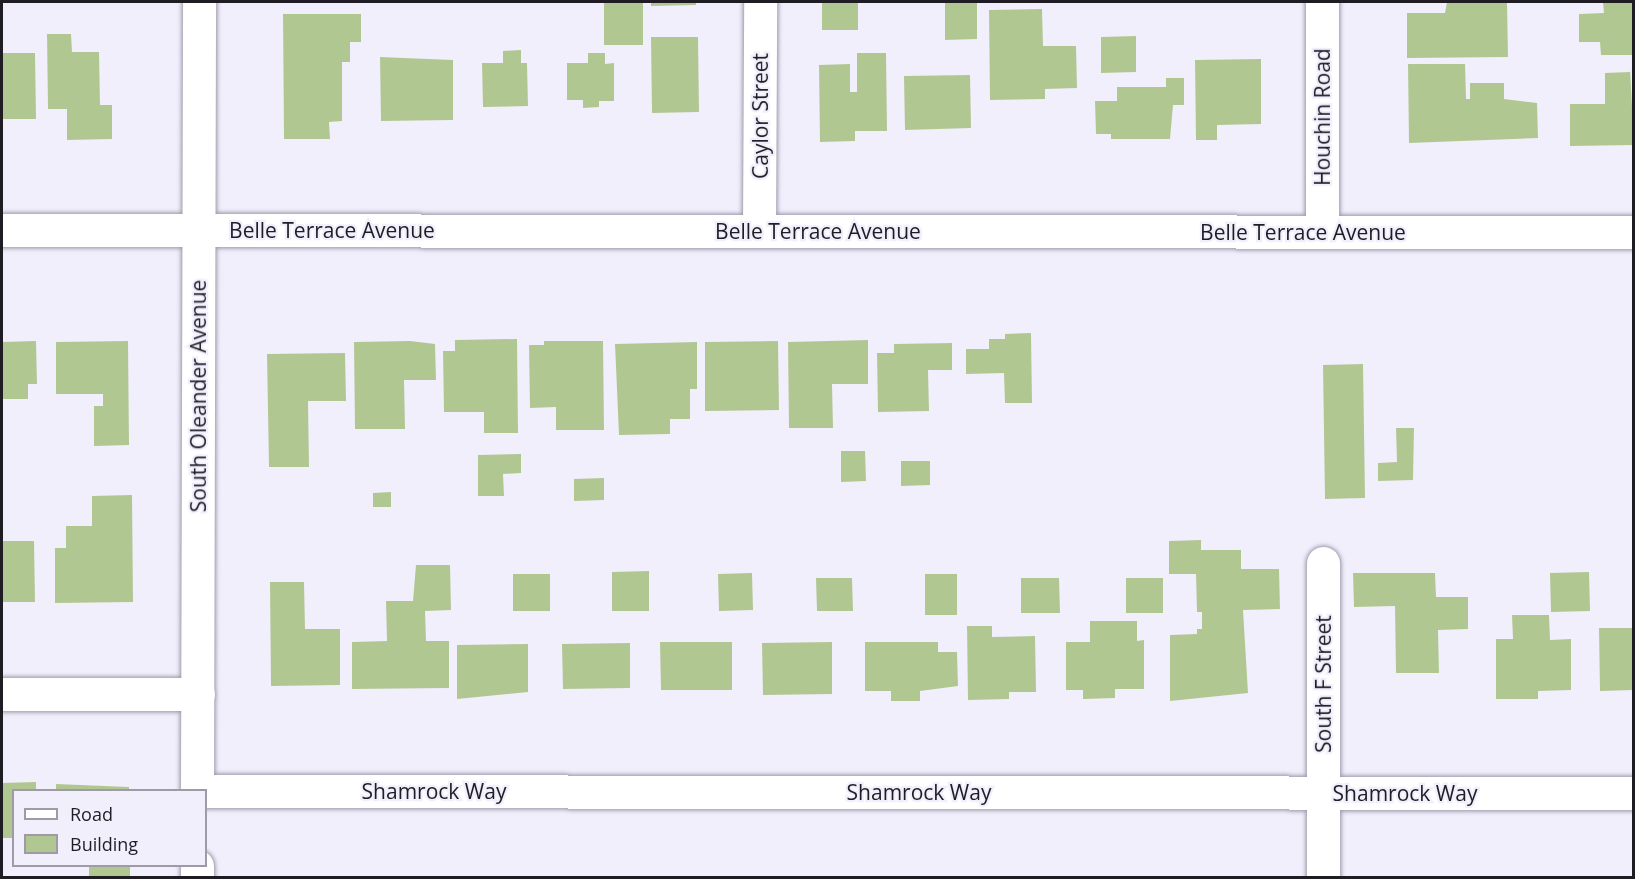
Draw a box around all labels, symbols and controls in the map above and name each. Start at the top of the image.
street label: Houchin Road [1309,48,1335,186]
street label: Caylor Street [747,53,773,179]
street label: Belle Terrace Avenue [229,217,435,243]
street label: Belle Terrace Avenue [715,218,921,244]
street label: Belle Terrace Avenue [1200,219,1406,245]
street label: South Oleander Avenue [185,280,211,512]
street label: South F Street [1310,615,1336,753]
street label: Shamrock Way [362,778,506,804]
street label: Shamrock Way [847,779,991,805]
street label: Shamrock Way [1333,780,1477,806]
legend [12,789,207,867]
text: Road [70,802,113,826]
text: Building [70,832,138,856]

